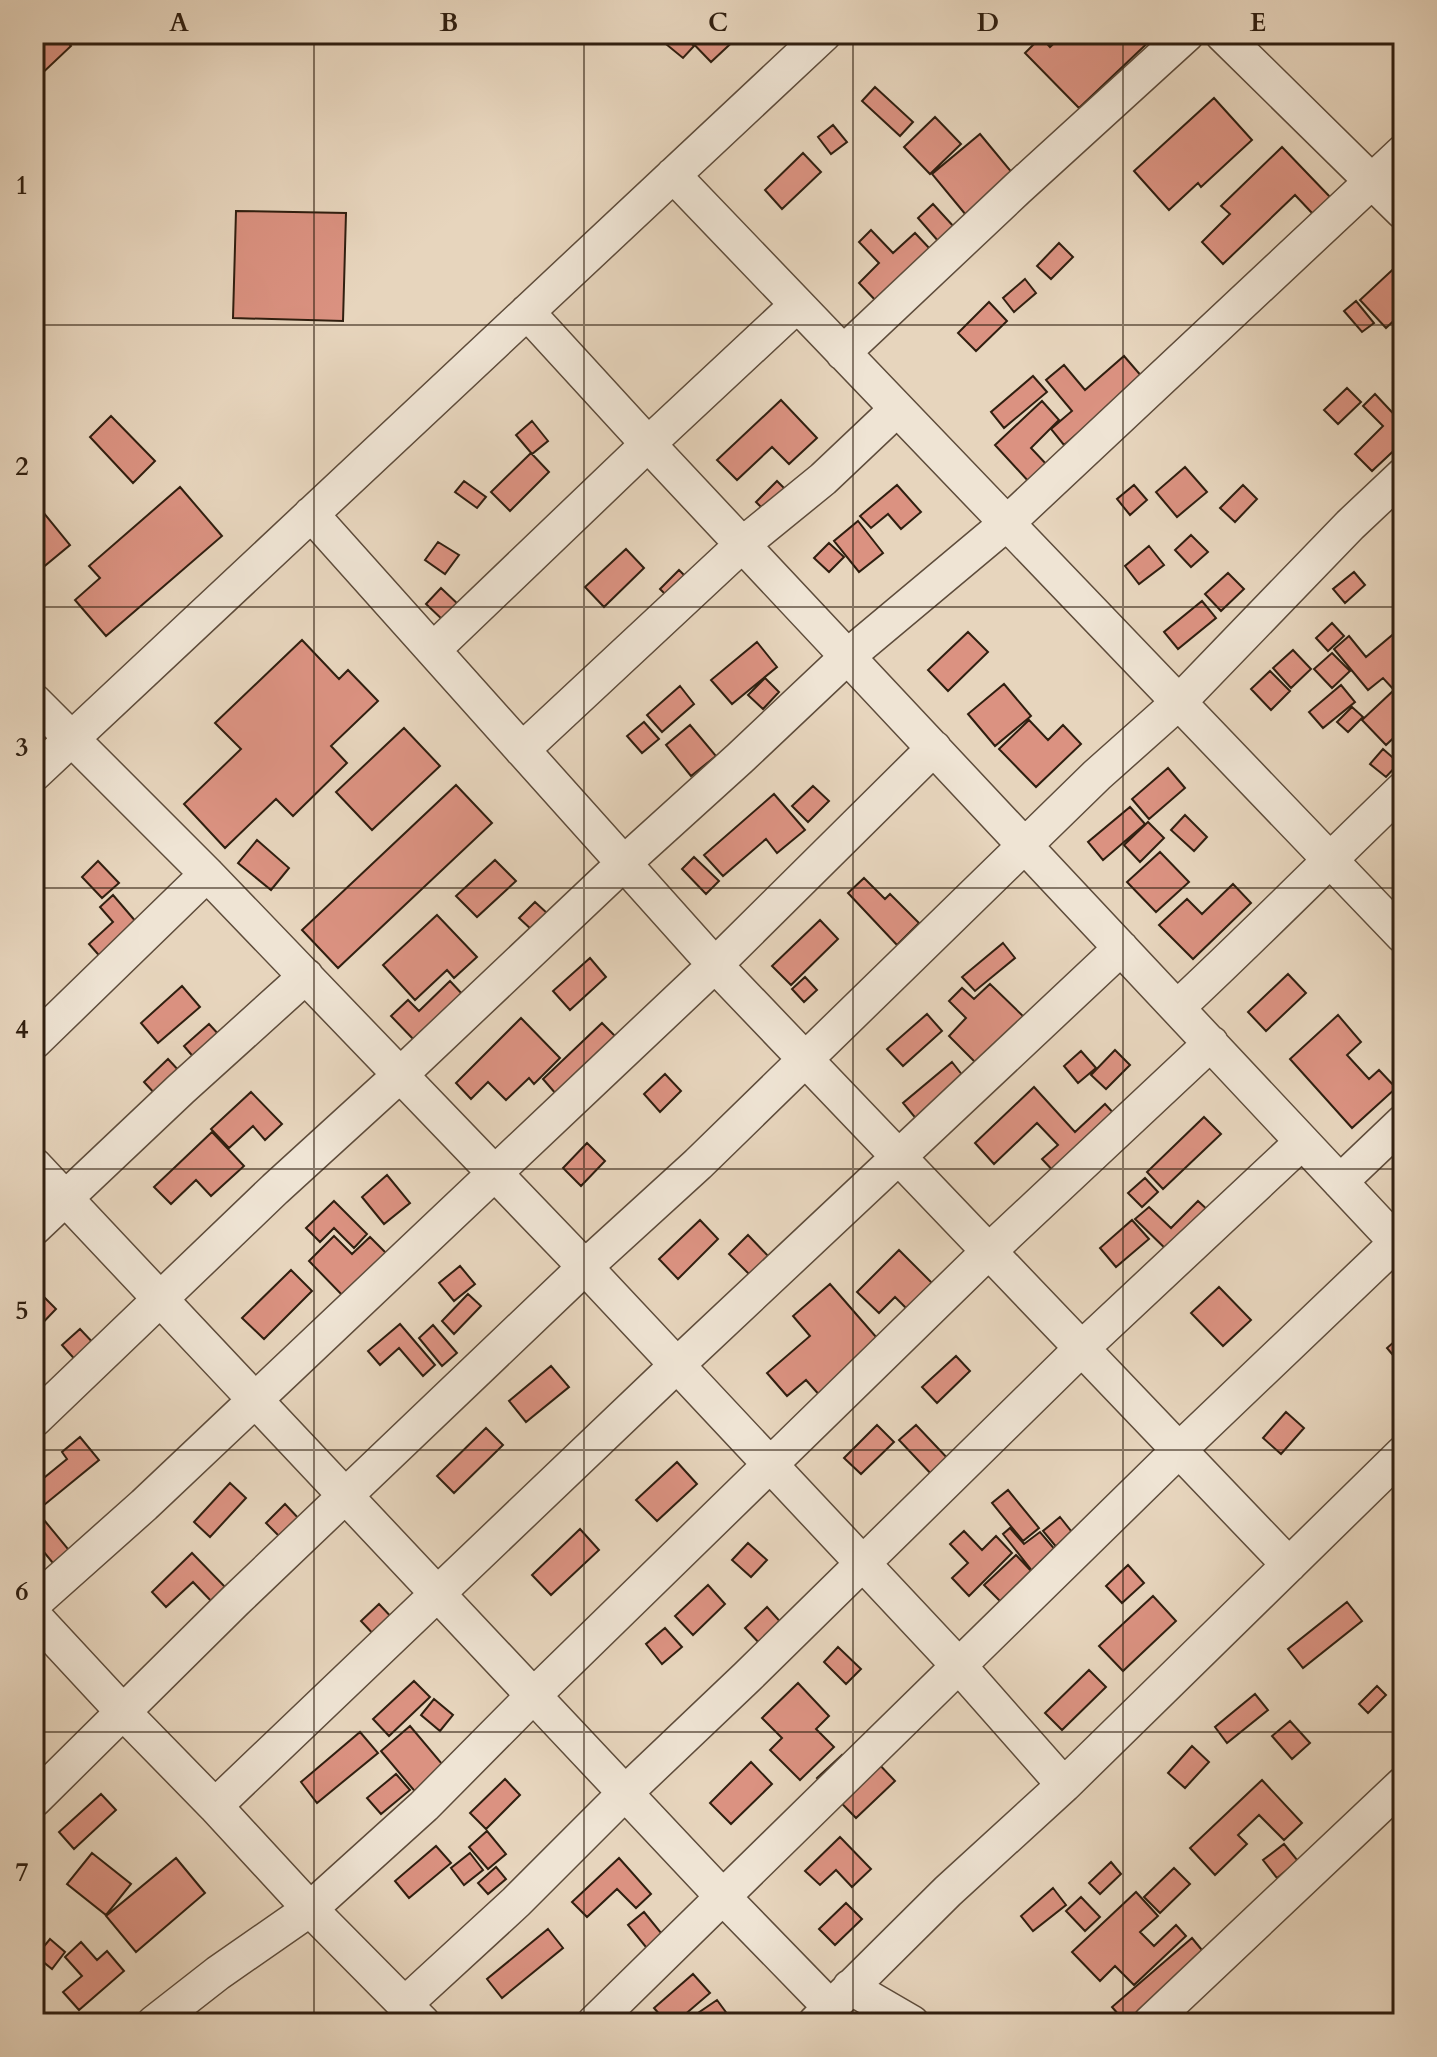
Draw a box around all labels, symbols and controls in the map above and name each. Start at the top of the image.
text: A [169,5,189,40]
text: B [440,5,458,40]
text: C [708,5,728,40]
text: D [977,5,999,40]
text: E [1250,5,1266,40]
text: 1 [15,168,29,203]
text: 2 [15,449,29,484]
text: 3 [15,730,29,765]
text: 4 [15,1012,29,1047]
text: 5 [15,1293,29,1328]
text: 6 [15,1574,29,1609]
text: 7 [15,1855,29,1890]

